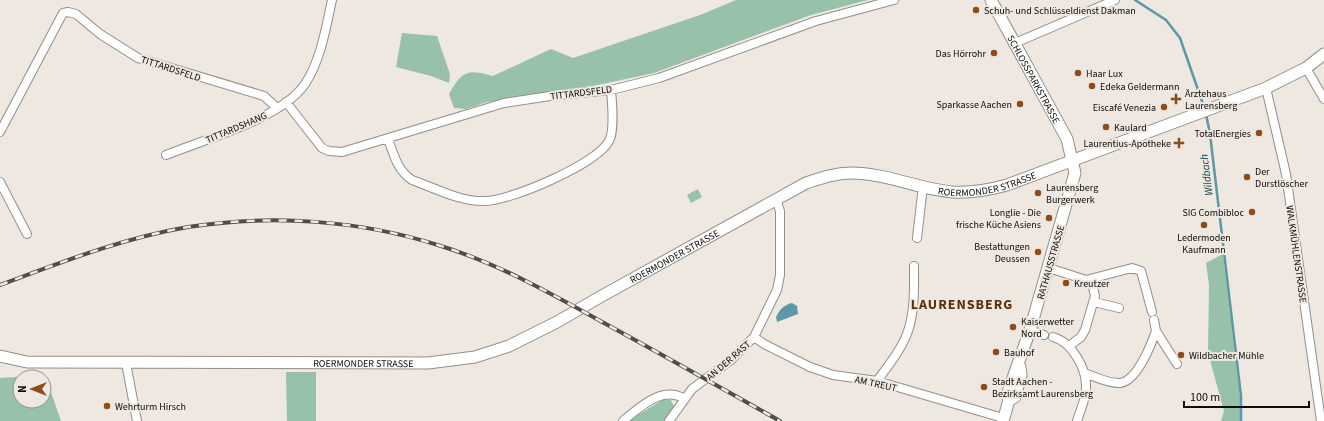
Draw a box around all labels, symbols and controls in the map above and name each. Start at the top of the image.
place label: Schuh- und Schlüsseldienst Dakman [984,4,1136,18]
marker: Schuh- und Schlüsseldienst Dakman [971,5,981,15]
street label: SCHLOSSPARKSTRASSE [1003,33,1063,126]
place label: Das Hörrohr [936,47,987,61]
marker: Das Hörrohr [989,48,999,58]
street label: TITTARDSFELD [139,53,202,85]
place label: Haar Lux [1086,67,1123,81]
marker: Haar Lux [1073,68,1083,78]
place label: Edeka Geldermann [1100,80,1180,94]
marker: Edeka Geldermann [1087,81,1097,91]
street label: TITTARDSFELD [549,82,613,104]
place label: Ärztehaus Laurensberg [1185,87,1237,113]
marker: Ärztehaus Laurensberg [1170,93,1182,105]
place label: Sparkasse Aachen [936,98,1012,112]
marker: Sparkasse Aachen [1015,99,1025,109]
place label: Eiscafé Venezia [1093,101,1156,115]
marker: Eiscafé Venezia [1159,102,1169,112]
street label: TITTARDSHANG [204,109,269,147]
place label: Kaulard [1114,121,1147,135]
marker: Kaulard [1101,122,1111,132]
place label: TotalEnergies [1195,127,1251,141]
marker: TotalEnergies [1254,128,1264,138]
place label: Laurentius-Apotheke [1083,137,1171,151]
marker: Laurentius-Apotheke [1174,138,1184,148]
water label: Wildbach [1196,153,1216,197]
place label: Der Durstlöscher [1255,165,1308,191]
street label: ROERMONDER STRASSE [937,169,1038,200]
marker: Der Durstlöscher [1242,172,1252,182]
place label: Laurensberg Burgerwerk [1046,181,1098,207]
marker: Laurensberg Burgerwerk [1033,188,1043,198]
street label: WALKMÜHLENSTRASSE [1282,205,1310,304]
place label: Longlie - Die frische Küche Asiens [956,206,1041,232]
place label: SIG Combibloc [1182,206,1244,220]
marker: SIG Combibloc [1247,207,1257,217]
marker: Longlie - Die frische Küche Asiens [1044,213,1054,223]
marker: Ledermoden Kaufmann [1199,220,1209,230]
street label: RATHAUSSTRASSE [1034,224,1068,301]
street label: ROERMONDER STRASSE [627,226,722,287]
place label: Ledermoden Kaufmann [1177,231,1231,257]
place label: Bestattungen Deussen [974,240,1030,266]
marker: Bestattungen Deussen [1033,247,1043,257]
place label: Kreutzer [1074,277,1110,291]
marker: Kreutzer [1061,278,1071,288]
district label: LAURENSBERG [911,295,1013,315]
place label: Kaiserwetter Nord [1021,315,1074,341]
marker: Kaiserwetter Nord [1008,322,1018,332]
street label: AN DER RAST [703,337,754,384]
place label: Bauhof [1004,346,1035,360]
marker: Bauhof [991,347,1001,357]
place label: Wildbacher Mühle [1189,349,1264,363]
marker: Wildbacher Mühle [1176,350,1186,360]
street label: ROERMONDER STRASSE [313,357,414,371]
north arrow [12,369,52,409]
street label: AM TREUT [853,373,899,395]
place label: Stadt Aachen - Bezirksamt Laurensberg [992,375,1093,401]
marker: Stadt Aachen - Bezirksamt Laurensberg [979,382,989,392]
scale bar [1184,383,1309,409]
text: N [15,385,30,393]
text: 100 m [1190,389,1220,406]
place label: Wehrturm Hirsch [115,400,186,414]
marker: Wehrturm Hirsch [102,401,112,411]

